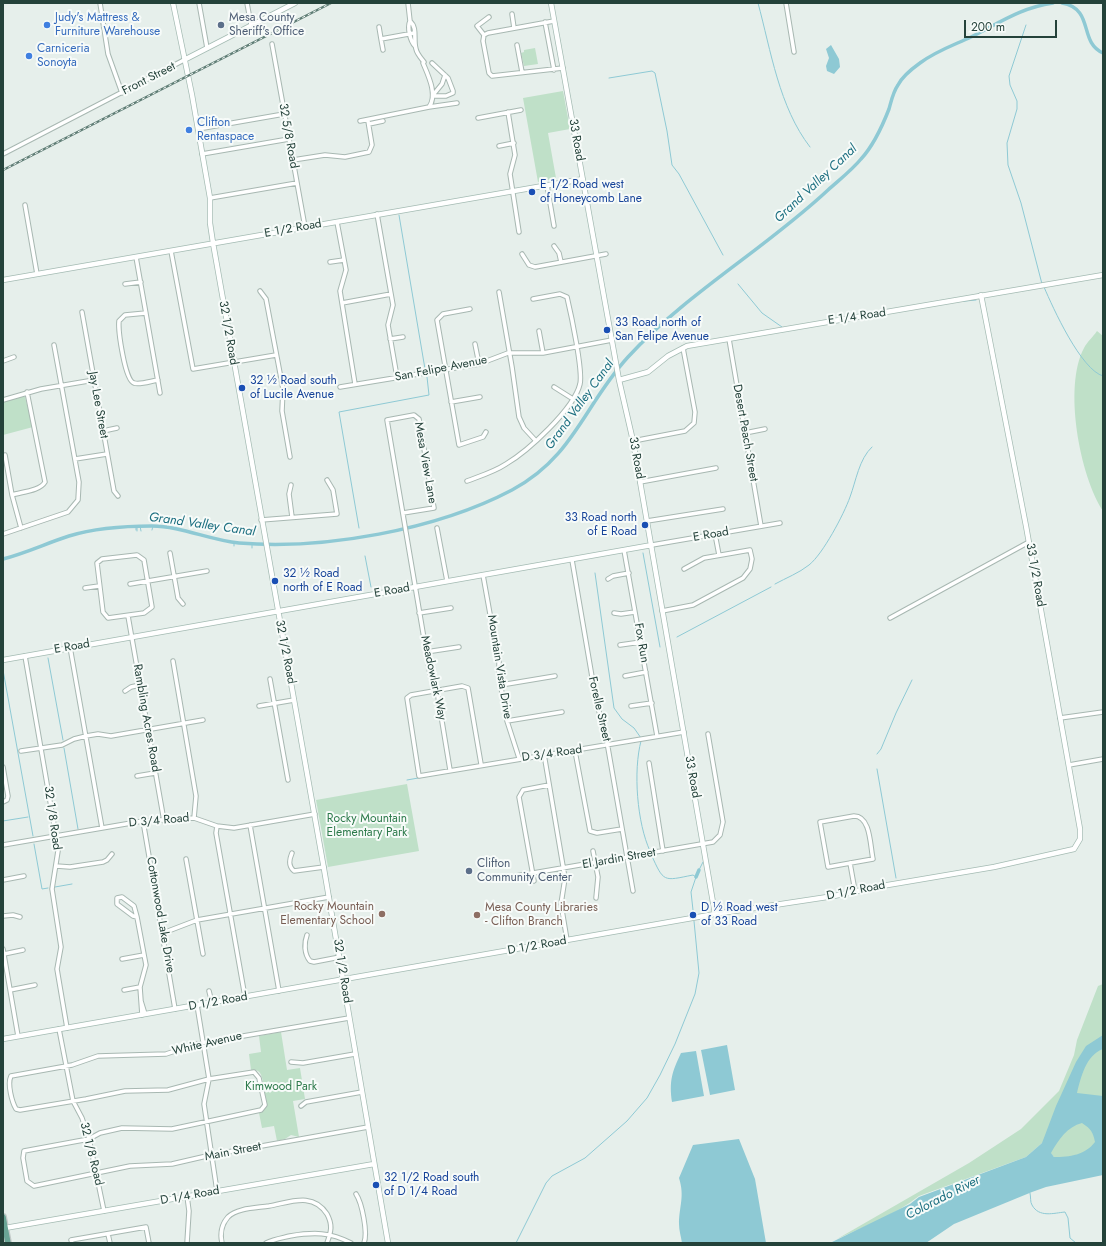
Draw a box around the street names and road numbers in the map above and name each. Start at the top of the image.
street label: Front Street [120,59,178,99]
street label: 32 5/8 Road [275,102,301,170]
street label: 33 Road [565,118,587,162]
street label: E 1/2 Road [263,217,323,241]
street label: 32 1/2 Road [215,300,241,366]
street label: E 1/4 Road [827,306,887,328]
street label: San Felipe Avenue [394,353,488,385]
street label: Jay Lee Street [85,371,111,439]
street label: Desert Peach Street [729,383,761,483]
street label: Mesa View Lane [411,421,439,505]
street label: 33 Road [625,436,647,480]
street label: E Road [692,525,730,545]
street label: 33 1/2 Road [1022,542,1048,608]
street label: E Road [373,581,411,601]
street label: Mountain Vista Drive [484,614,514,720]
street label: 32 1/2 Road [272,619,298,685]
street label: Fox Run [630,622,652,664]
street label: Meadowlark Way [417,634,449,722]
street label: E Road [53,637,91,657]
street label: Rambling Acres Road [129,663,163,773]
street label: Forelle Street [585,675,613,743]
street label: D 3/4 Road [521,743,583,765]
street label: 33 Road [681,755,703,799]
street label: 32 1/8 Road [40,785,64,851]
street label: D 3/4 Road [128,811,190,831]
street label: El Jardin Street [581,845,657,873]
street label: Cottonwood Lake Drive [143,856,177,974]
street label: D 1/2 Road [825,878,887,904]
street label: D 1/2 Road [506,934,568,958]
street label: 32 1/2 Road [330,938,354,1004]
street label: D 1/2 Road [187,990,249,1014]
street label: White Avenue [171,1029,243,1059]
street label: 32 1/8 Road [76,1121,106,1187]
street label: Main Street [204,1139,262,1165]
street label: D 1/4 Road [159,1184,221,1208]

